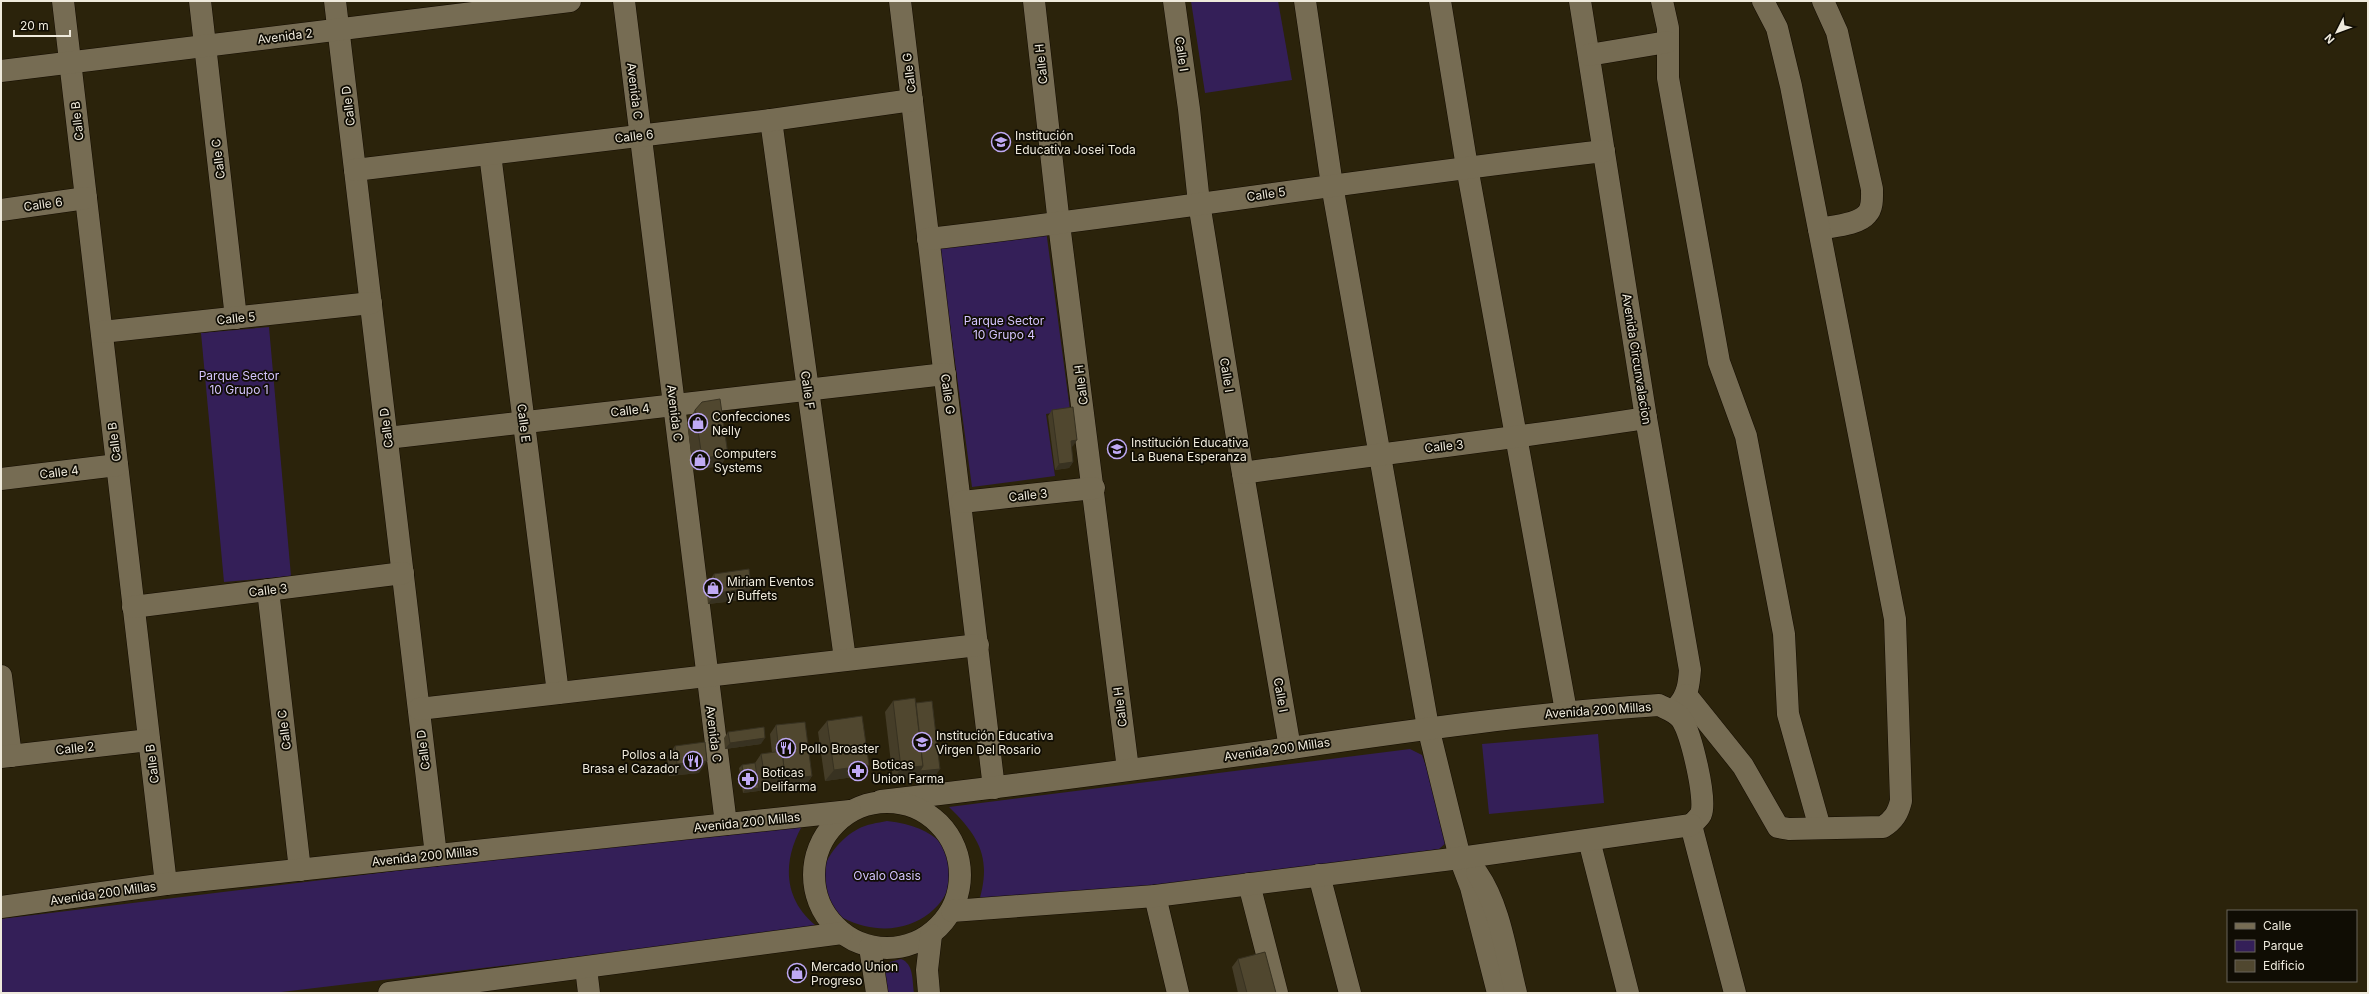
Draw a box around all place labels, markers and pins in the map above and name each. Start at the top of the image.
place label: Institución Educativa Josei Toda [1015,128,1136,157]
school or university icon: Institución Educativa Josei Toda [990,131,1012,153]
place label: Confecciones Nelly [712,409,790,438]
shop icon: Confecciones Nelly [687,412,709,434]
place label: Institución Educativa La Buena Esperanza [1131,435,1249,464]
school or university icon: Institución Educativa La Buena Esperanza [1106,438,1128,460]
place label: Computers Systems [714,446,777,475]
shop icon: Computers Systems [689,449,711,471]
place label: Miriam Eventos y Buffets [727,574,814,603]
shop icon: Miriam Eventos y Buffets [702,577,724,599]
place label: Institución Educativa Virgen Del Rosario [936,728,1054,757]
school or university icon: Institución Educativa Virgen Del Rosario [911,731,933,753]
restaurant icon: Pollo Broaster [775,737,797,759]
place label: Pollo Broaster [800,741,880,756]
place label: Pollos a la Brasa el Cazador [582,747,679,776]
restaurant icon: Pollos a la Brasa el Cazador [682,750,704,772]
place label: Boticas Union Farma [872,757,944,786]
pharmacy icon: Boticas Union Farma [847,760,869,782]
place label: Boticas Delifarma [762,765,816,794]
pharmacy icon: Boticas Delifarma [737,768,759,790]
place label: Mercado Union Progreso [811,959,898,988]
shop icon: Mercado Union Progreso [786,962,808,984]

